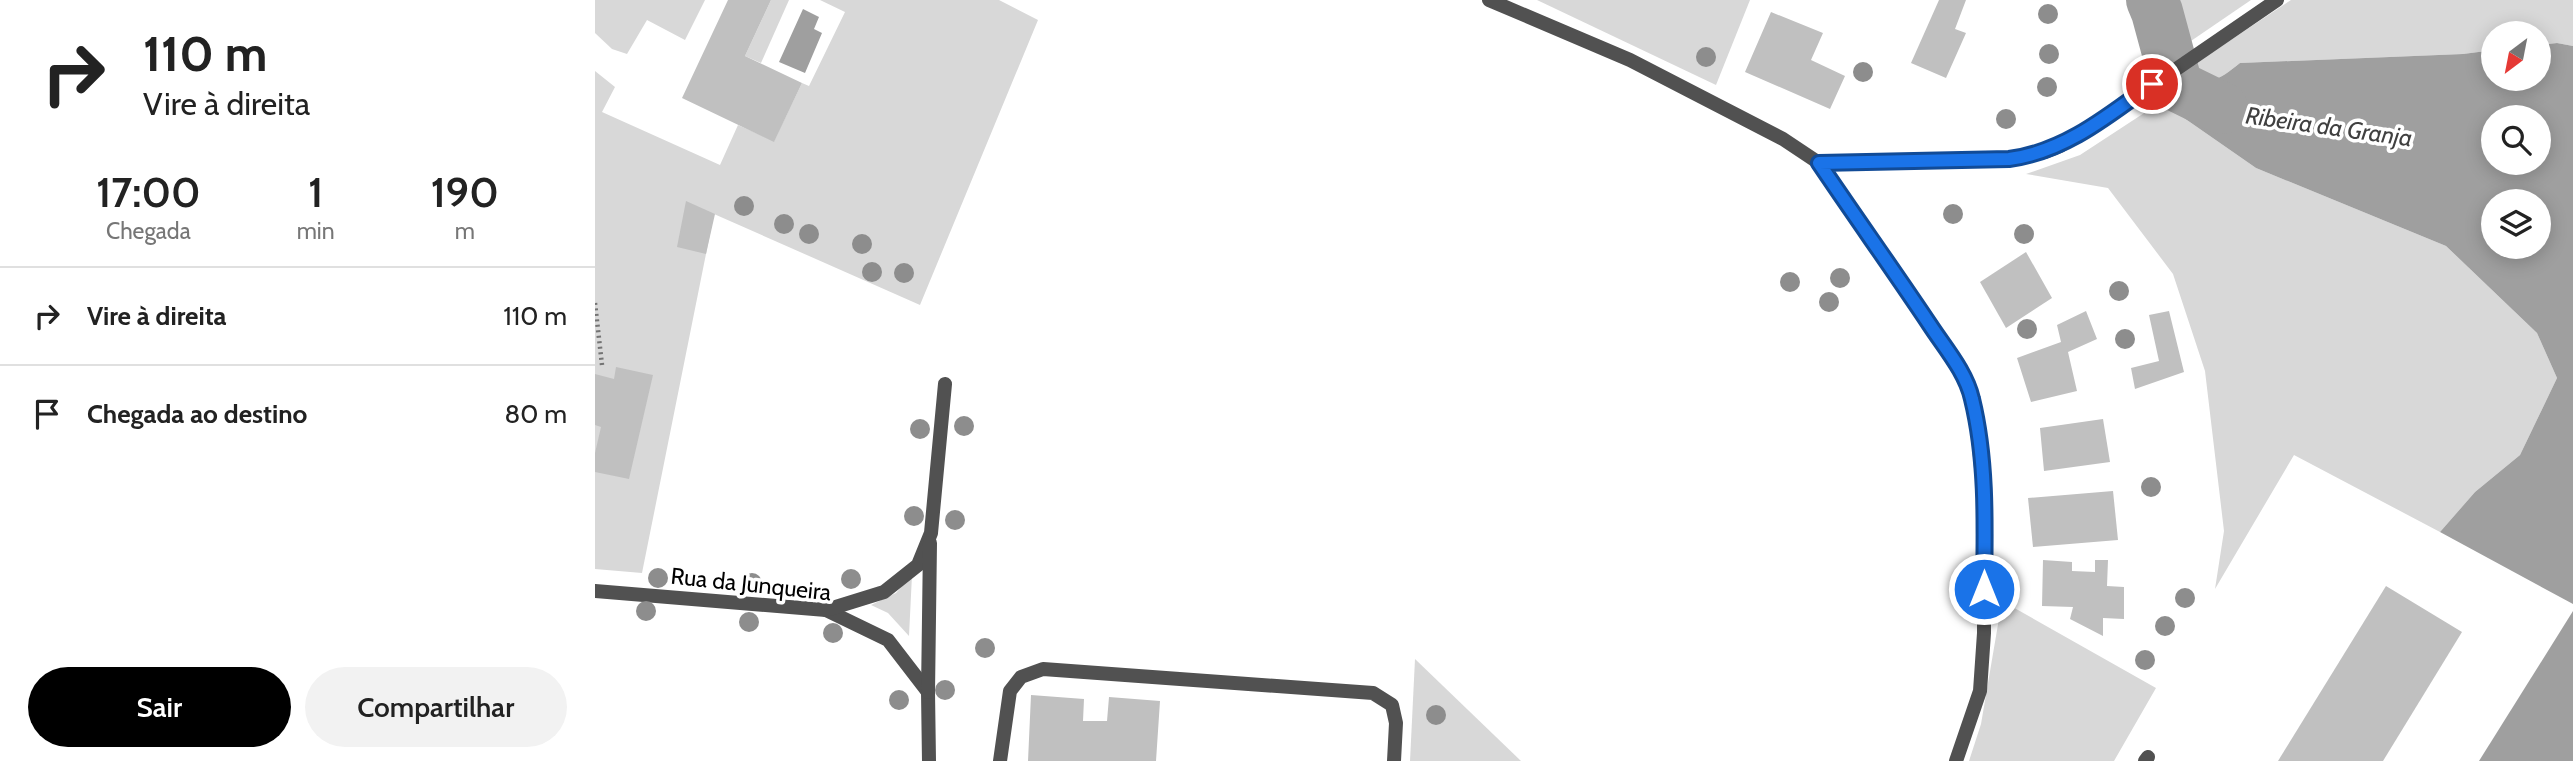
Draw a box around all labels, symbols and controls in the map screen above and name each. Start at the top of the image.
north arrow [2481,21,2551,91]
map controls [2481,21,2551,259]
text: 110 m [143,24,267,83]
icon: right [28,28,119,119]
pin [2122,54,2182,114]
icon: arrive [2133,65,2171,103]
text: Vire à direita [143,84,310,123]
water label: Ribeira da Granja [2244,100,2414,153]
button: search [2481,105,2551,175]
text: 17:00 [96,166,201,218]
text: 1 [308,166,323,218]
text: 190 [431,166,499,218]
button: layers [2481,189,2551,259]
text: Chegada [106,217,191,245]
text: min [297,217,335,245]
text: m [455,217,475,245]
icon: right [28,297,66,335]
text: Vire à direita [87,300,227,332]
text: 110 m [503,300,567,332]
icon: arrive [28,395,66,433]
text: Chegada ao destino [87,398,307,430]
text: 80 m [504,398,567,430]
position arrow [1947,552,2021,626]
street label: Rua da Junqueira [669,562,833,606]
button: Sair [28,667,291,747]
button: Compartilhar [305,667,567,747]

